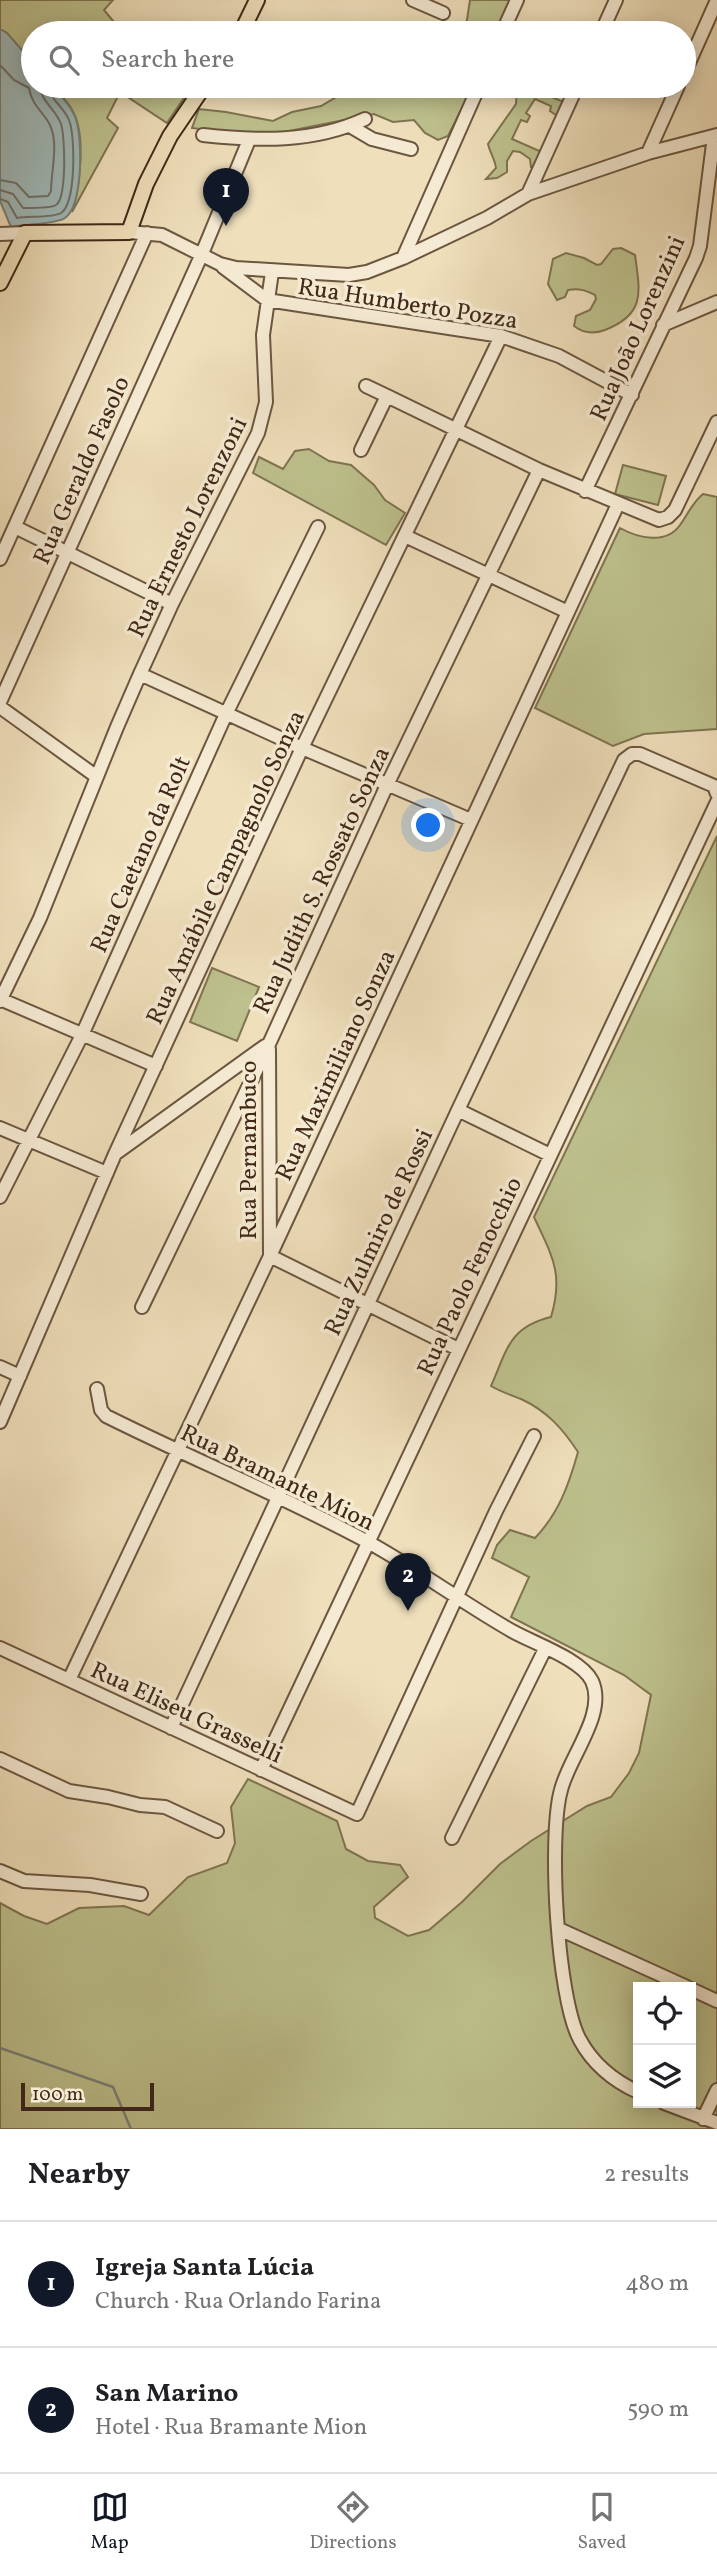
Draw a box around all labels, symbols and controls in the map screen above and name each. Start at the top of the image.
search box [21,21,696,98]
icon: search [45,41,83,79]
text: Search here [101,42,234,78]
pin: 1 [203,168,249,226]
street label: Rua João Lorenzini [583,231,695,427]
street label: Rua Humberto Pozza [295,271,520,339]
street label: Rua Geraldo Fasolo [26,371,140,570]
street label: Rua Ernesto Lorenzoni [121,412,257,644]
street label: Rua Amábile Campagnolo Sonza [139,705,315,1031]
street label: Rua Judith S. Rossato Sonza [246,742,400,1020]
street label: Rua Caetano da Rolt [83,751,201,959]
your location [411,808,445,842]
street label: Rua Maximiliano Sonza [268,945,405,1187]
street label: Rua Pernambuco [233,1060,267,1240]
street label: Rua Zulmiro de Rossi [317,1124,443,1342]
street label: Rua Paolo Fenocchio [410,1172,532,1382]
street label: Rua Bramante Mion [174,1417,380,1541]
pin: 2 [385,1553,431,1611]
street label: Rua Eliseu Grasselli [84,1654,288,1773]
map controls [633,1982,696,2108]
button: locate [633,1982,696,2045]
button: layers [633,2045,696,2108]
scale bar [21,2080,154,2112]
text: 100 m [32,2082,83,2108]
text: Nearby [28,2154,130,2196]
text: 2 results [604,2159,689,2191]
text: Igreja Santa Lúcia [95,2250,314,2286]
text: 1 [46,2268,56,2300]
text: 480 m [625,2268,689,2300]
text: Church · Rua Orlando Farina [95,2286,382,2318]
text: San Marino [95,2376,238,2412]
text: 2 [45,2394,57,2426]
text: 590 m [627,2394,689,2426]
text: Hotel · Rua Bramante Mion [95,2412,367,2444]
tab: Map [90,2488,129,2556]
tab: Directions [310,2488,397,2556]
tab: Saved [578,2488,626,2556]

